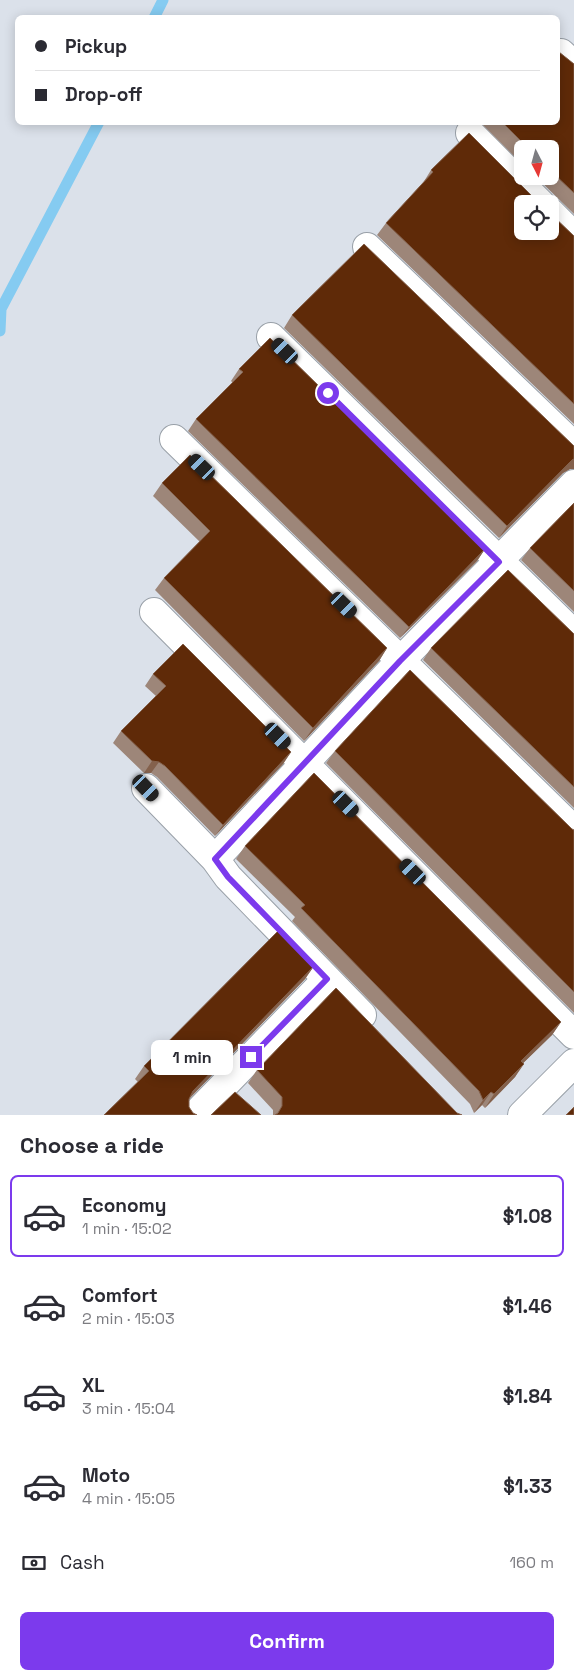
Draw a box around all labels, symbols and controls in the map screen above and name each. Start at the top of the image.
text: Pickup [65,34,127,59]
text: Drop-off [65,82,143,107]
north arrow [514,140,559,185]
map controls [514,140,559,240]
button: locate [514,195,559,240]
car [268,335,301,367]
route start [317,382,339,404]
car [185,451,218,483]
car [327,589,360,621]
car [262,720,293,752]
car [130,772,161,804]
car [330,788,361,820]
car [397,856,428,888]
callout: 1 min [151,1040,234,1074]
route end [240,1046,262,1068]
text: 1 min [172,1047,212,1068]
text: Choose a ride [20,1131,164,1159]
text: Economy [82,1193,166,1218]
icon: car [22,1194,67,1239]
text: $1.08 [503,1204,552,1229]
text: 1 min · 15:02 [82,1218,172,1239]
text: Comfort [82,1283,158,1308]
icon: car [22,1284,67,1329]
text: $1.46 [502,1294,552,1319]
text: 2 min · 15:03 [82,1308,175,1329]
text: XL [82,1373,105,1398]
icon: car [22,1374,67,1419]
text: $1.84 [503,1384,552,1409]
text: 3 min · 15:04 [82,1398,175,1419]
text: Moto [82,1463,130,1488]
icon: car [22,1464,67,1509]
text: $1.33 [503,1474,552,1499]
text: 4 min · 15:05 [82,1488,175,1509]
icon: cash [20,1549,48,1577]
text: Cash [60,1550,105,1575]
text: 160 m [509,1552,554,1573]
button: Confirm [20,1612,554,1670]

